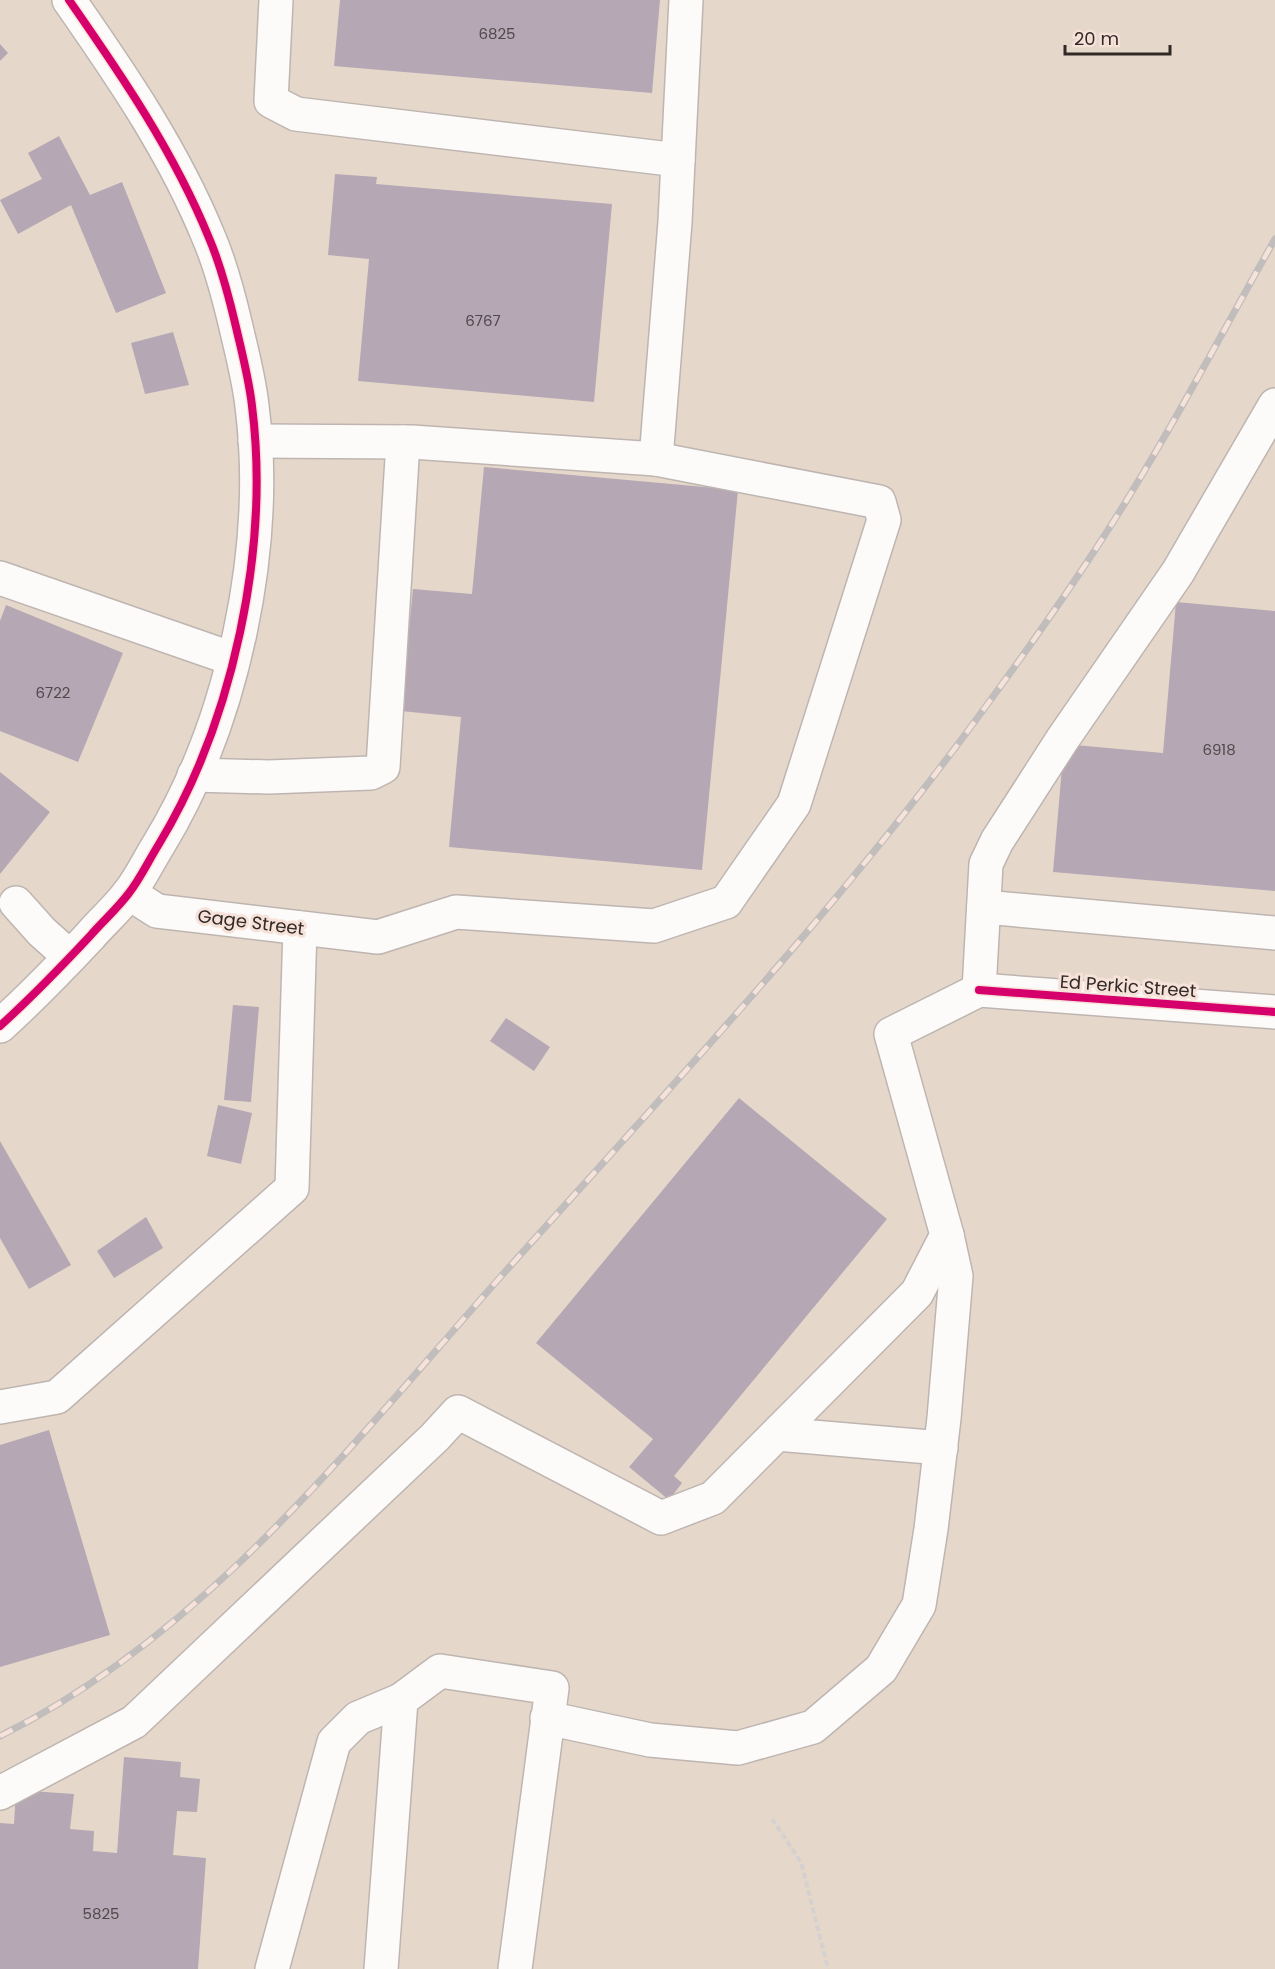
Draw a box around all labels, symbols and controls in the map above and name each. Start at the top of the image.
scale bar [1065,18,1170,56]
house number: 6825 [478,23,516,44]
text: 20 m [1074,26,1119,51]
house number: 6767 [465,310,501,331]
house number: 6722 [36,682,70,703]
house number: 6918 [1202,739,1236,760]
street label: Gage Street [196,903,306,941]
street label: Ed Perkic Street [1059,969,1197,1003]
house number: 5825 [83,1903,119,1924]

